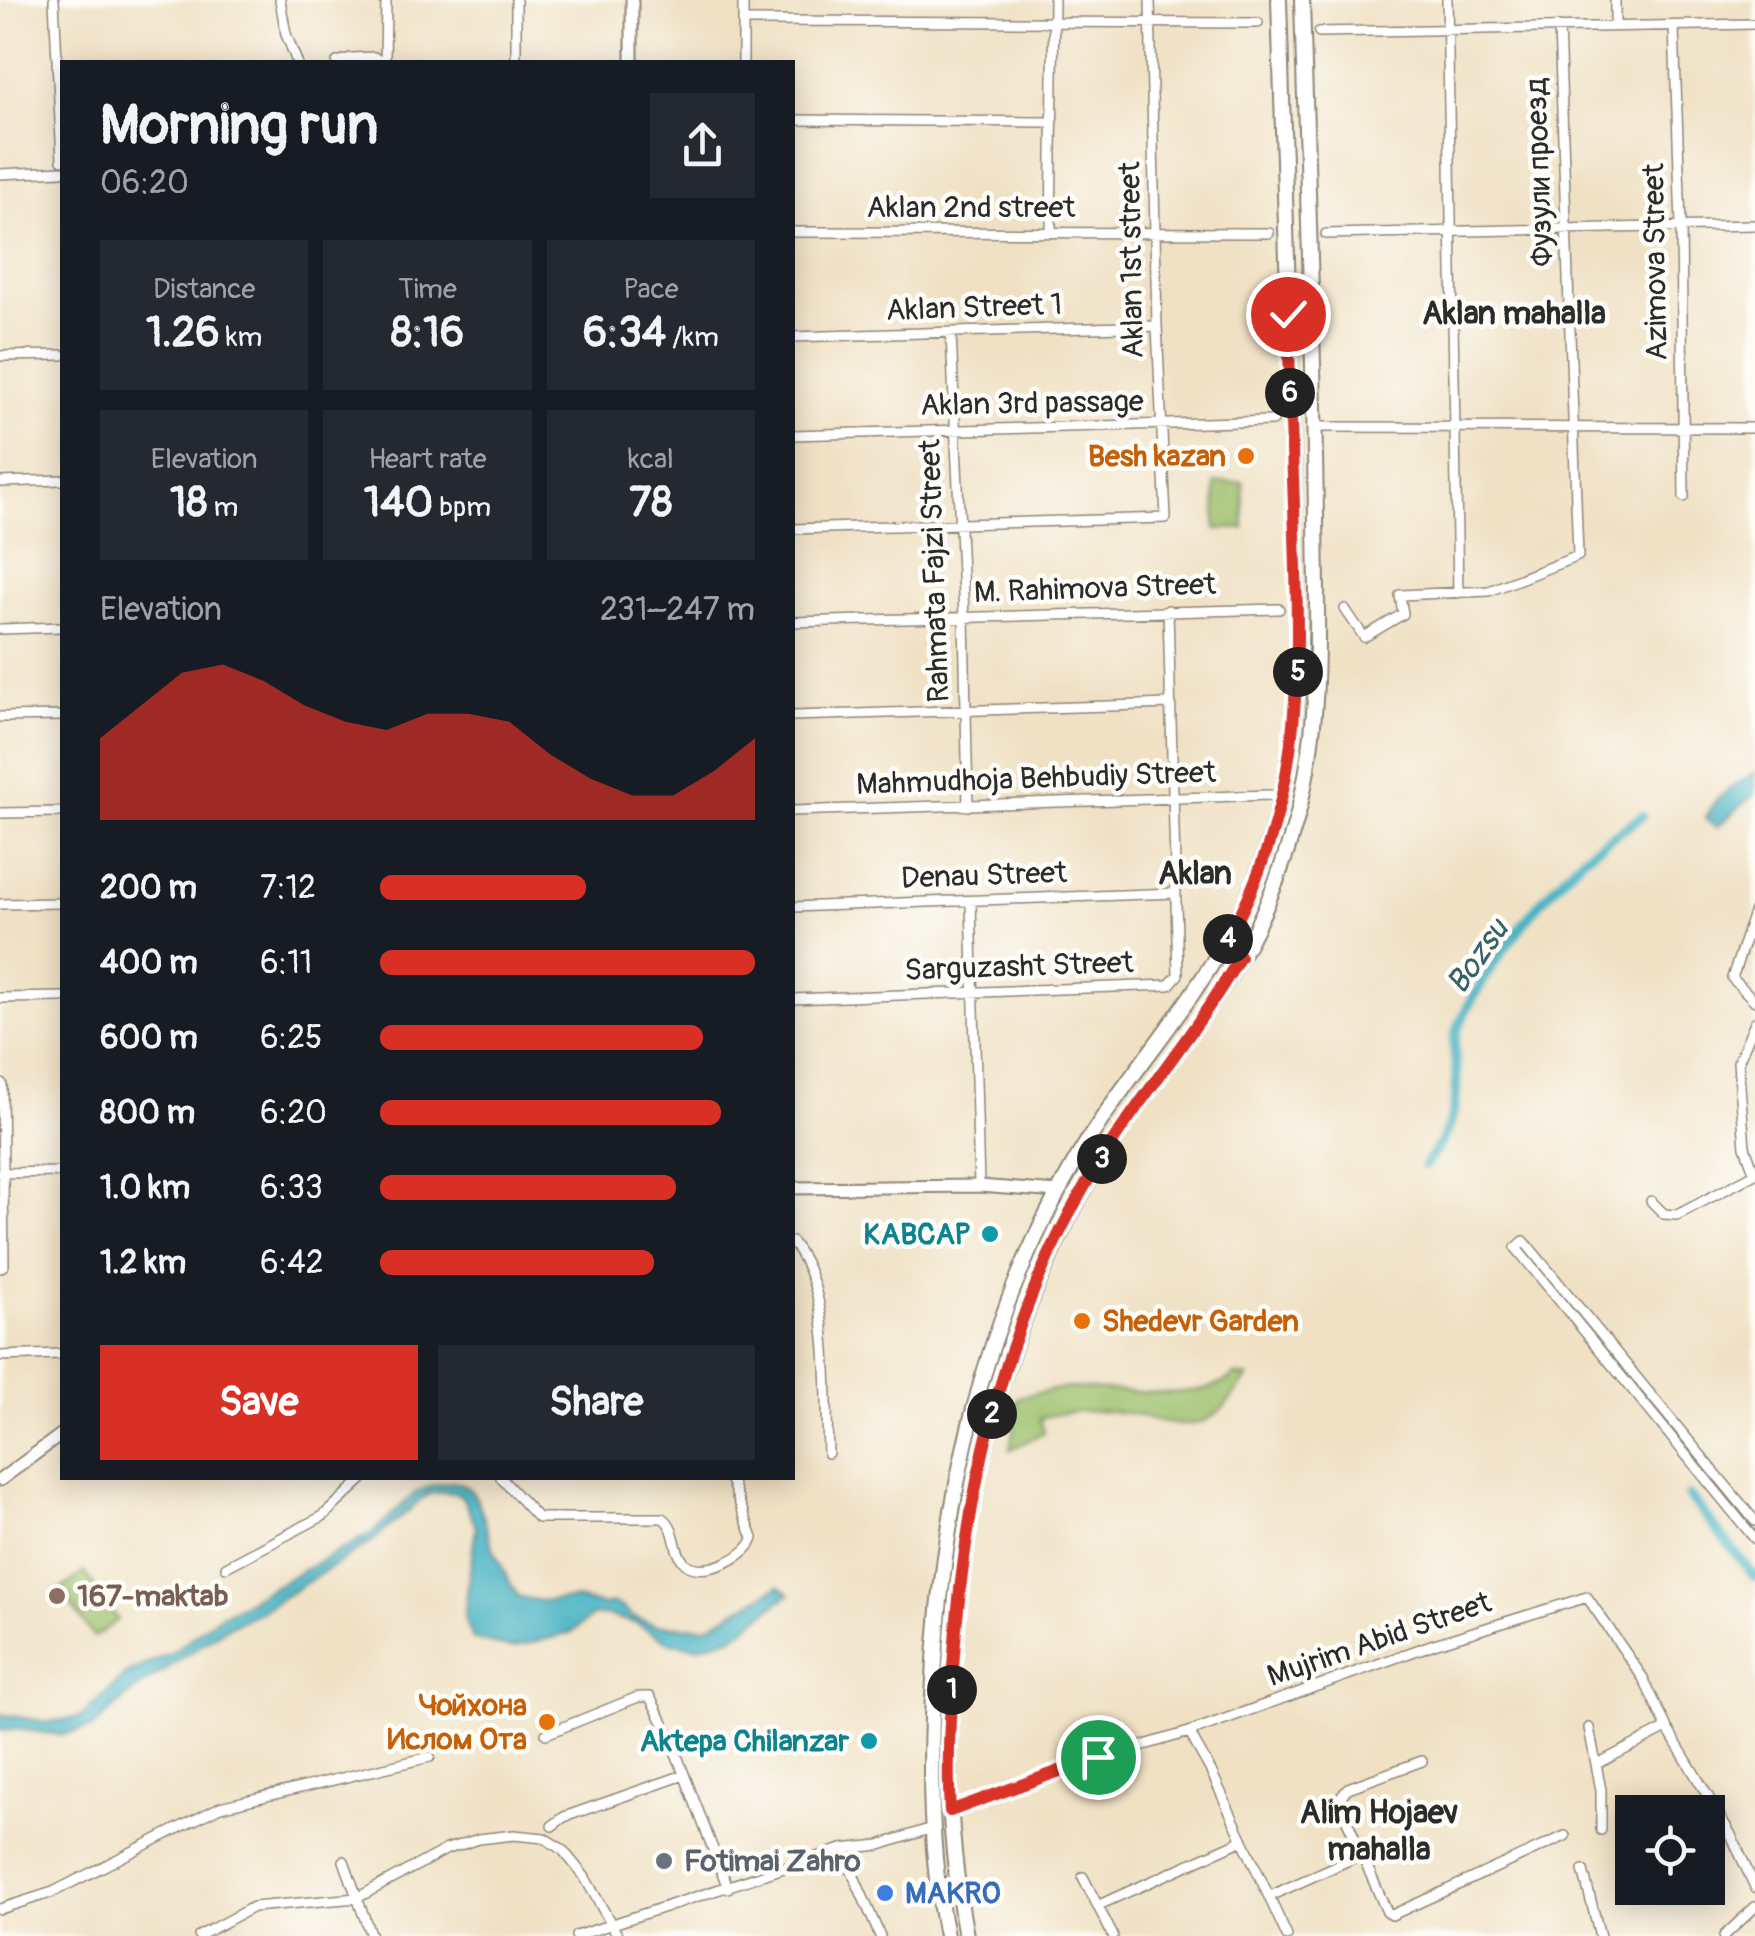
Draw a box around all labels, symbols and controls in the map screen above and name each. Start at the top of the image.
street label: Фузули проезд [1518,77,1561,267]
text: Morning run [100,91,378,160]
button: share [650,93,755,198]
street label: Aklan 1st street [1111,160,1152,359]
street label: Azimova Street [1635,162,1676,361]
text: 06:20 [100,163,189,203]
street label: Аklаn 2nd street [867,189,1076,226]
text: Distance [153,272,255,307]
text: Time [398,272,457,307]
text: Pace [623,272,679,307]
pin [1246,272,1331,357]
street label: Аklаn Street 1 [885,286,1063,329]
icon: check [1261,287,1316,342]
district label: Aklan mahalla [1422,294,1606,334]
text: 1.26 [146,307,220,359]
text: 8:16 [391,307,464,359]
text: 6:34 [583,307,666,359]
text: km [220,320,262,355]
text: /km [666,320,719,355]
pin: 6 [1265,368,1315,418]
text: 6 [1282,375,1298,410]
street label: Аklаn 3rd passage [920,383,1144,424]
street label: Rahmata Fajzi Street [911,438,958,703]
place label: Besh kazan [1088,438,1226,475]
text: Elevation [151,442,258,477]
text: Heart rate [368,442,487,477]
text: kcal [628,442,674,477]
marker: Besh kazan [1235,445,1257,467]
text: 18 [170,477,207,529]
text: 140 [364,477,433,529]
text: 78 [629,477,673,529]
text: m [207,490,238,525]
text: bpm [433,490,491,525]
street label: M. Rahimova Street [973,566,1218,611]
text: Elevation [100,590,222,630]
text: 231–247 m [600,590,755,630]
pin: 5 [1273,647,1323,697]
text: 5 [1290,654,1306,689]
street label: Mahmudhoja Behbudiy Street [855,754,1217,803]
street label: Denau Street [900,854,1069,897]
district label: Aklan [1158,854,1232,894]
text: 200 m [100,868,197,908]
text: 7:12 [260,868,316,908]
water label: Bozsu [1438,910,1519,1002]
pin: 4 [1203,914,1253,964]
text: 4 [1220,921,1236,956]
text: 400 m [100,943,198,983]
text: 6:11 [260,943,312,983]
street label: Sarguzasht Street [904,944,1135,989]
text: 600 m [100,1018,198,1058]
text: 6:25 [260,1018,322,1058]
text: 800 m [100,1093,195,1133]
text: 6:20 [260,1093,327,1133]
pin: 3 [1077,1134,1127,1184]
text: 3 [1094,1141,1110,1176]
text: 1.0 km [100,1168,190,1208]
text: 6:33 [260,1168,323,1208]
place label: КАВСАР [863,1216,970,1253]
marker: КАВСАР [979,1223,1001,1245]
text: 1.2 km [100,1243,186,1283]
text: 6:42 [260,1243,324,1283]
place label: Shedevr Garden [1102,1303,1299,1340]
marker: Shedevr Garden [1071,1310,1093,1332]
button: Save [100,1345,418,1460]
button: Share [438,1345,755,1460]
pin: 2 [967,1389,1017,1439]
text: 2 [984,1396,1000,1431]
place label: 167-maktab [77,1578,228,1615]
street label: Mujrim Abid Street [1262,1584,1497,1695]
marker: 167-maktab [46,1585,68,1607]
pin: 1 [927,1665,977,1715]
text: 1 [947,1672,957,1707]
place label: Чойхона Ислом Ота [388,1687,527,1758]
marker: Чойхона Ислом Ота [536,1711,558,1733]
pin [1056,1715,1141,1800]
place label: Aktepa Chilanzar [640,1723,849,1760]
marker: Aktepa Chilanzar [858,1730,880,1752]
icon: arrive [1071,1730,1126,1785]
district label: Alim Hojaev mahalla [1300,1793,1458,1870]
map controls [1615,1795,1725,1905]
button: locate [1615,1795,1725,1905]
place label: Fotimai Zahro [684,1843,861,1880]
marker: Fotimai Zahro [653,1850,675,1872]
place label: MAKRO [905,1875,1001,1912]
marker: MAKRO [874,1882,896,1904]

